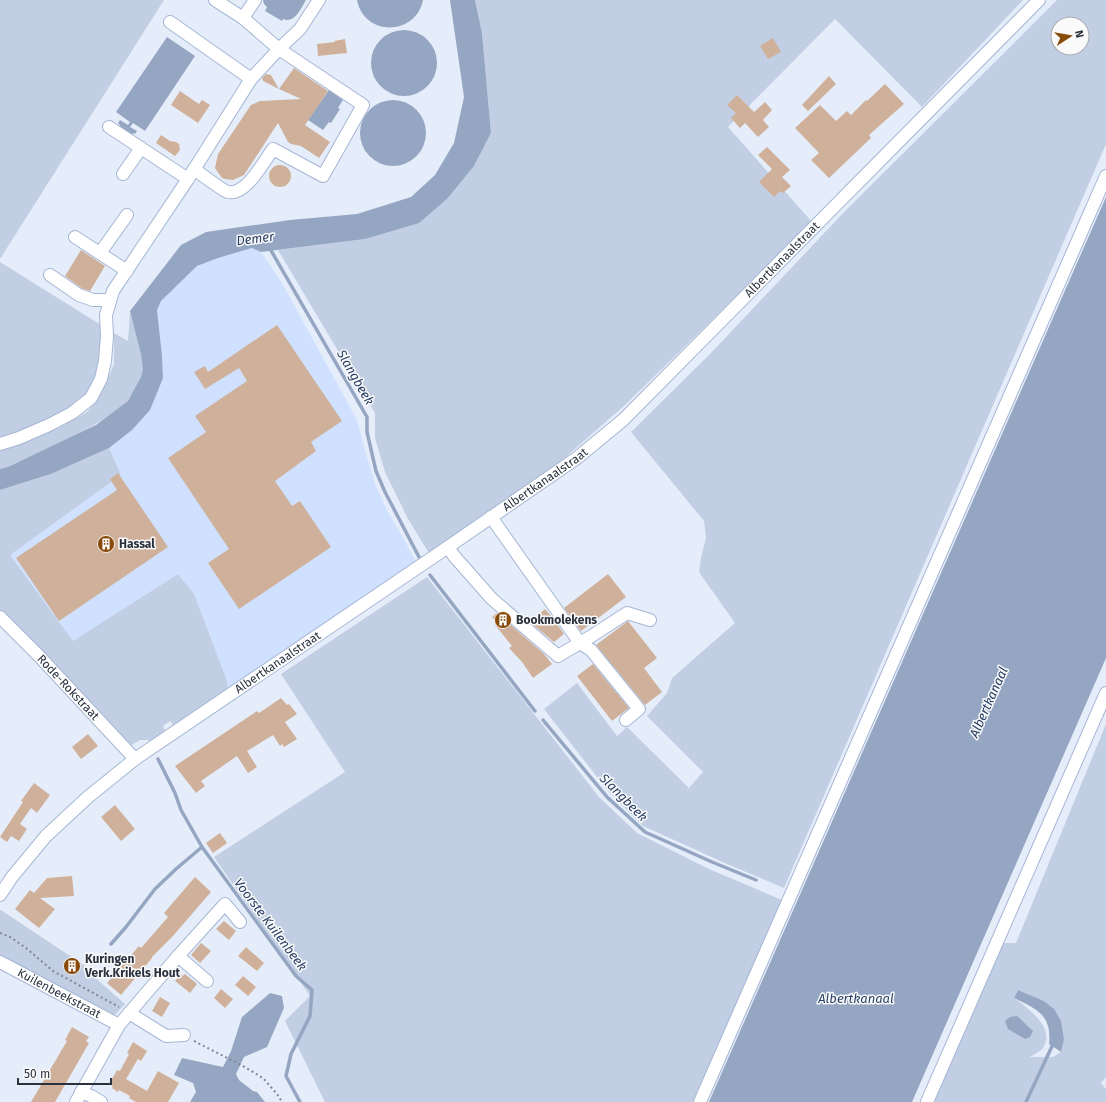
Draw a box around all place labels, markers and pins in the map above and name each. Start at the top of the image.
building icon: Hassal [96,534,116,554]
place label: Hassal [119,537,155,551]
building icon: Bookmolekens [493,610,513,630]
place label: Bookmolekens [516,613,597,627]
place label: Kuringen Verk.Krikels Hout [84,952,181,980]
building icon: Kuringen Verk.Krikels Hout [62,956,82,976]

